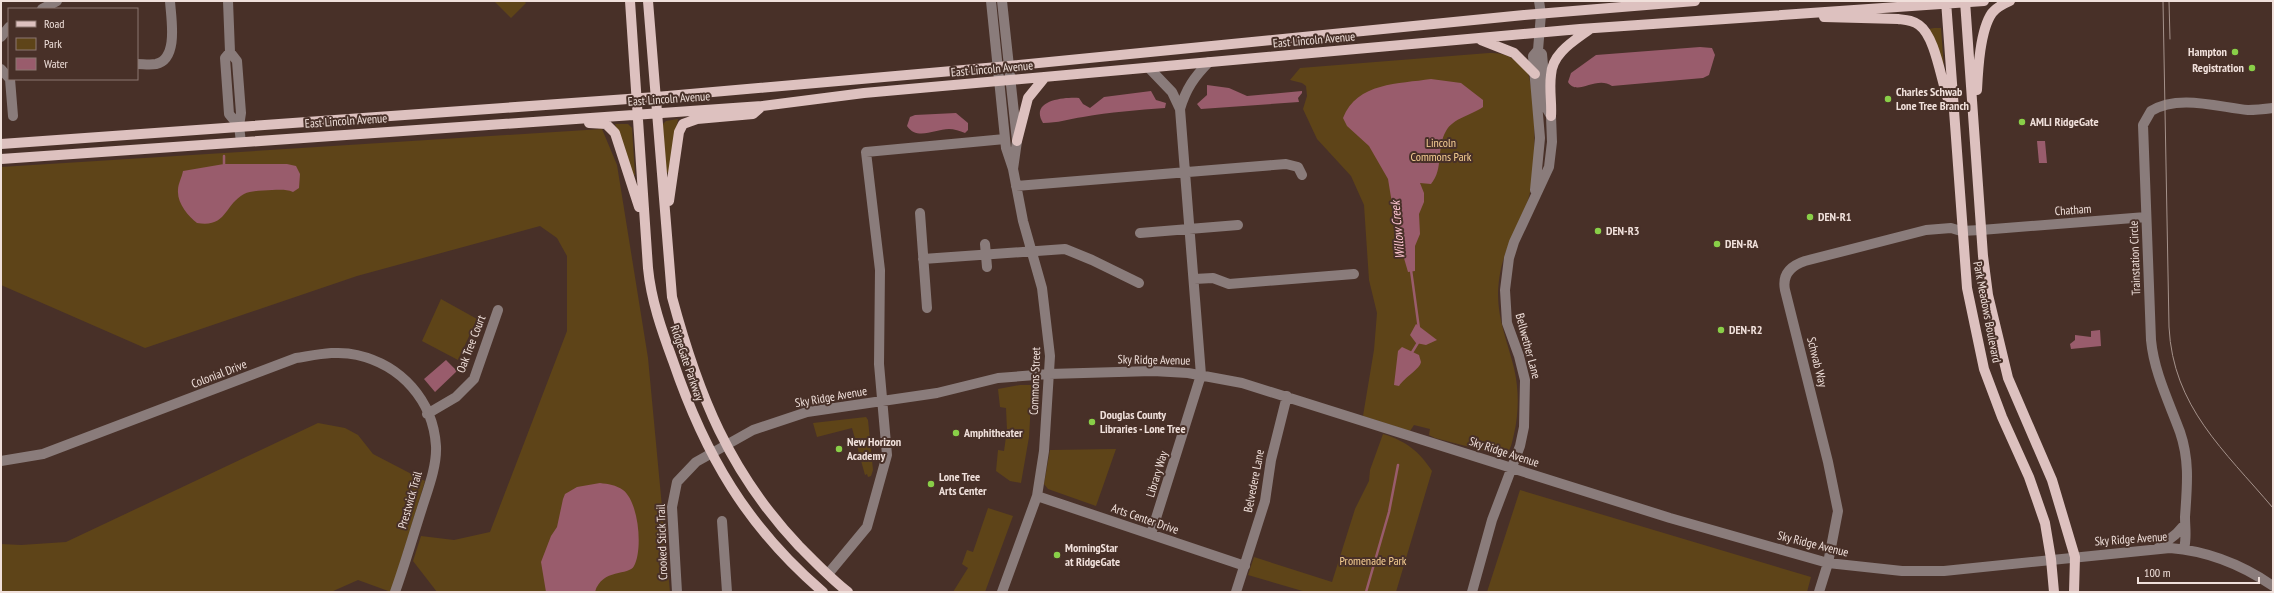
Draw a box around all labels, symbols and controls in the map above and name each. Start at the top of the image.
legend [8,8,138,80]
text: Road [44,16,64,31]
street label: East Lincoln Avenue [1272,28,1356,51]
text: Park [44,36,62,51]
place label: Hampton [2188,44,2227,59]
marker: Hampton [2230,47,2240,57]
text: Water [44,56,69,71]
street label: East Lincoln Avenue [950,57,1034,80]
place label: Registration [2192,60,2244,75]
marker: Registration [2247,63,2257,73]
place label: Charles Schwab Lone Tree Branch [1896,84,1969,113]
street label: East Lincoln Avenue [627,88,711,109]
marker: Charles Schwab Lone Tree Branch [1883,94,1893,104]
street label: East Lincoln Avenue [304,110,388,131]
place label: AMLI RidgeGate [2029,114,2099,129]
marker: AMLI RidgeGate [2017,117,2027,127]
park label: Lincoln Commons Park [1411,135,1472,164]
water label: Willow Creek [1386,198,1409,260]
street label: Chatham [2054,201,2092,218]
place label: DEN-R1 [1818,209,1852,224]
marker: DEN-R1 [1805,212,1815,222]
street label: Trainstation Circle [2126,220,2143,296]
place label: DEN-R3 [1606,223,1640,238]
marker: DEN-R3 [1593,226,1603,236]
place label: DEN-RA [1725,236,1759,251]
marker: DEN-RA [1712,239,1722,249]
street label: Park Meadows Boulevard [1970,260,2005,364]
street label: Bellwether Lane [1513,311,1544,380]
street label: Oak Tree Court [453,312,489,375]
place label: DEN-R2 [1729,322,1762,337]
street label: RidgeGate Parkway [667,323,708,403]
marker: DEN-R2 [1716,325,1726,335]
street label: Schwab Way [1804,335,1831,389]
street label: Commons Street [1026,346,1043,415]
street label: Sky Ridge Avenue [1117,351,1191,368]
street label: Colonial Drive [189,356,249,391]
street label: Sky Ridge Avenue [794,383,868,410]
place label: Douglas County Libraries - Lone Tree [1100,407,1186,436]
marker: Douglas County Libraries - Lone Tree [1087,417,1097,427]
place label: Amphitheater [963,425,1023,440]
marker: Amphitheater [951,428,961,438]
street label: Sky Ridge Avenue [1467,433,1541,470]
place label: New Horizon Academy [846,434,901,463]
marker: New Horizon Academy [834,444,844,454]
street label: Library Way [1142,448,1171,499]
street label: Belvedere Lane [1240,448,1267,514]
street label: Prestwick Trail [394,469,425,530]
place label: Lone Tree Arts Center [938,469,987,498]
marker: Lone Tree Arts Center [926,479,936,489]
street label: Arts Center Drive [1109,500,1181,537]
street label: Crooked Stick Trail [653,504,670,580]
street label: Sky Ridge Avenue [1776,527,1850,560]
street label: Sky Ridge Avenue [2094,528,2168,549]
place label: MorningStar at RidgeGate [1065,540,1120,569]
marker: MorningStar at RidgeGate [1052,550,1062,560]
park label: Promenade Park [1340,553,1407,568]
scale bar [2138,559,2259,585]
text: 100 m [2144,565,2171,580]

